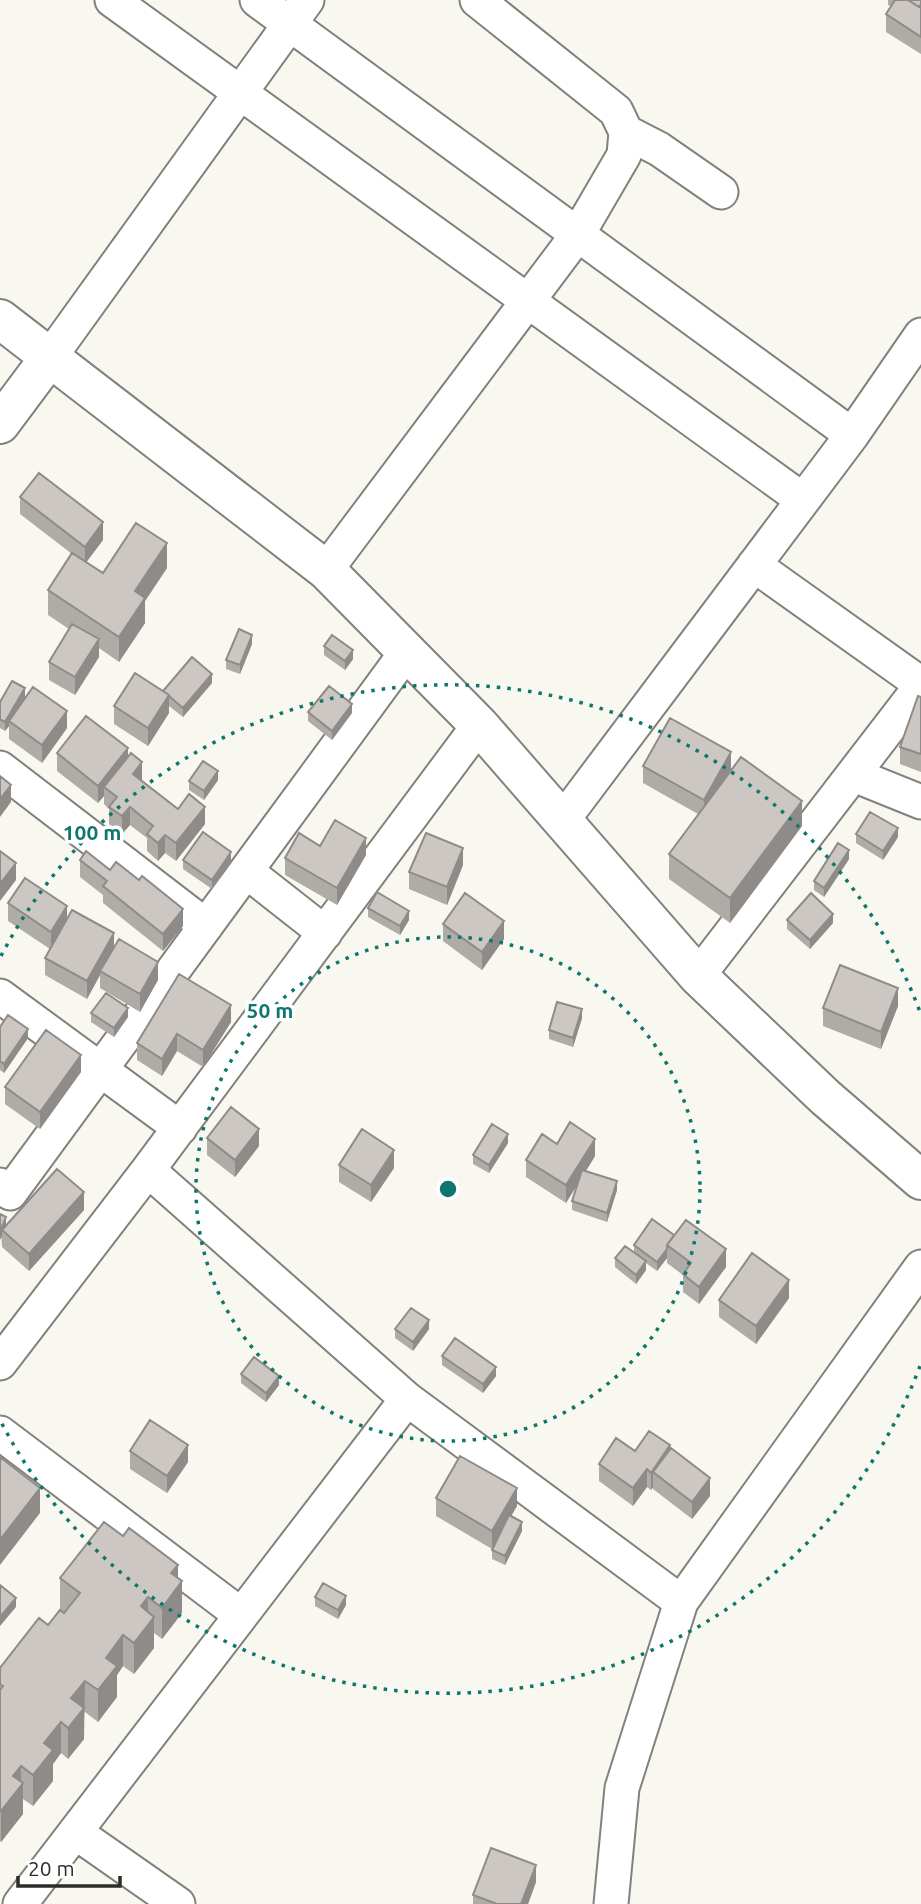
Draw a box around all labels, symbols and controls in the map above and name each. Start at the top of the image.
text: 100 m [63,820,121,844]
text: 50 m [247,998,293,1022]
centre of rings [436,1177,460,1201]
scale bar [18,1844,119,1888]
text: 20 m [28,1856,75,1880]

